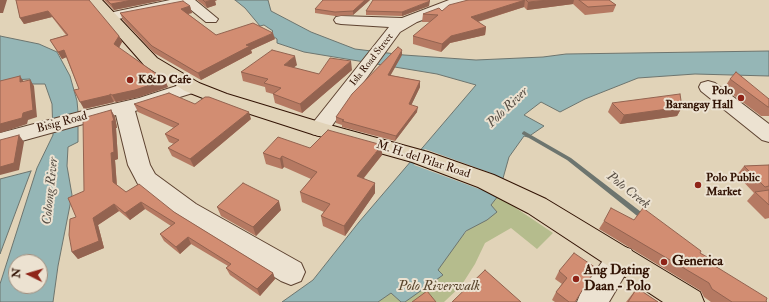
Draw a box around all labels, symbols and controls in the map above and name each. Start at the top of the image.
street label: Isla Road Street [348,31,396,89]
place label: K&D Cafe [138,73,191,87]
marker: K&D Cafe [125,75,135,85]
place label: Polo Barangay Hall [665,84,733,112]
water label: Polo River [484,85,532,131]
marker: Polo Barangay Hall [736,93,746,103]
street label: Bisig Road [35,109,89,137]
street label: M. H. del Pilar Road [374,138,472,182]
water label: Coloong River [40,156,62,226]
water label: Polo Creek [603,169,653,213]
place label: Polo Public Market [706,171,760,199]
marker: Polo Public Market [693,180,703,190]
north arrow [8,254,48,294]
place label: Generica [672,254,723,270]
marker: Generica [659,257,669,267]
place label: Ang Dating Daan - Polo [584,263,651,296]
text: N [10,268,23,278]
marker: Ang Dating Daan - Polo [571,274,581,284]
park label: Polo Riverwalk [398,279,480,295]

